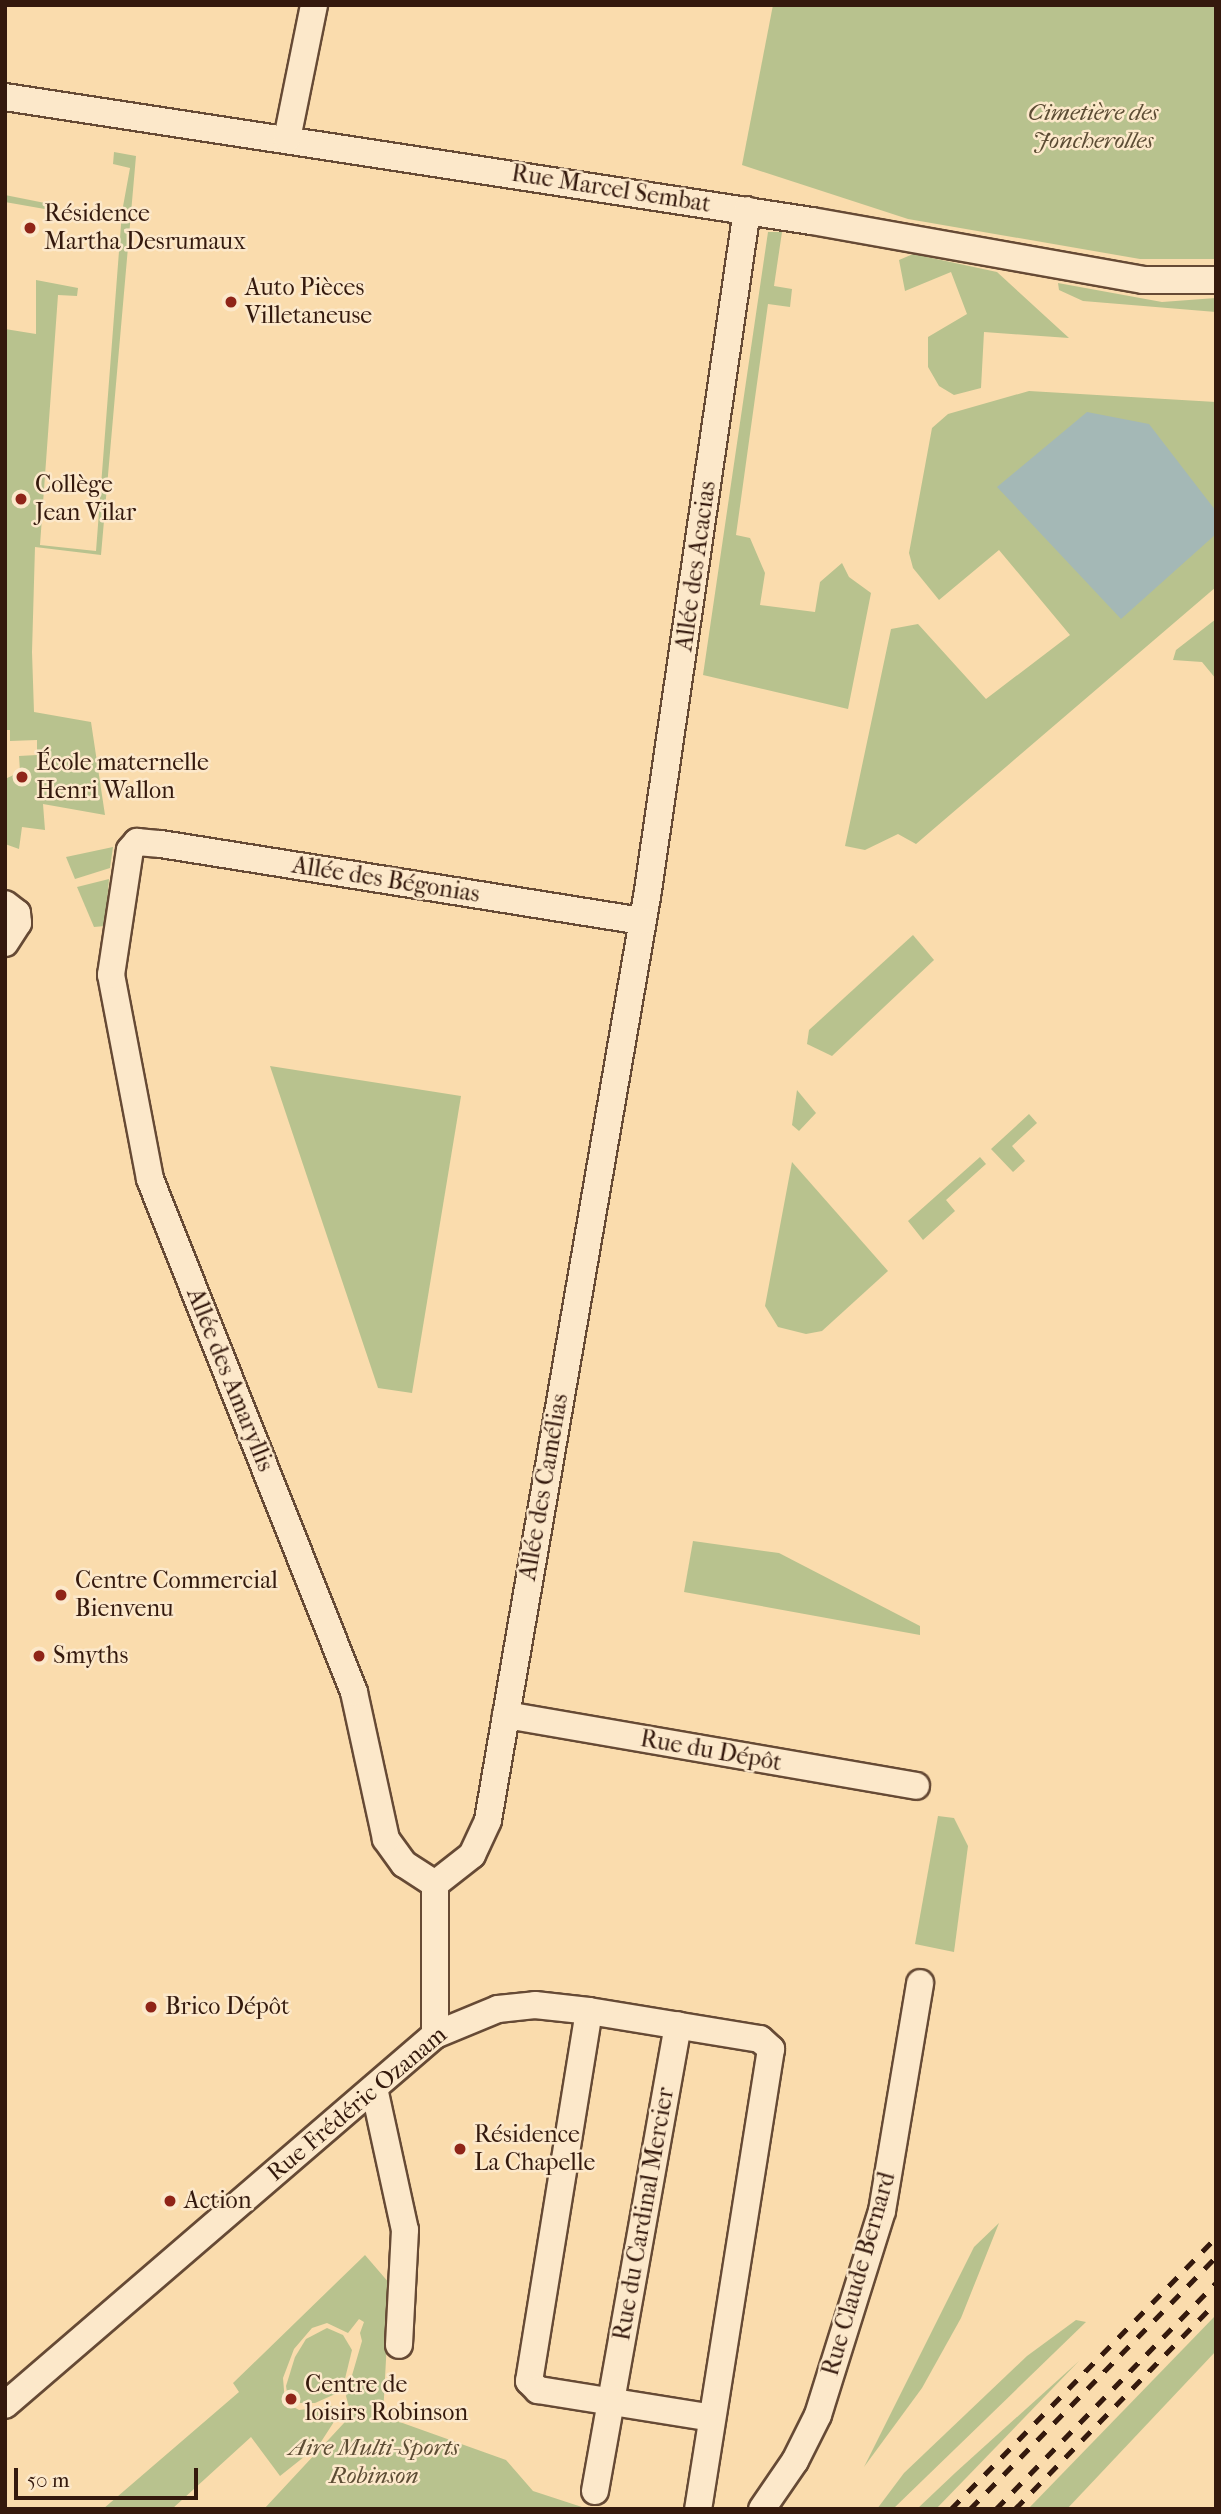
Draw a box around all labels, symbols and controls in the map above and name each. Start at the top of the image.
park label: Cimetière des Joncherolles [1028,99,1158,155]
street label: Rue Marcel Sembat [509,159,713,219]
place label: Résidence Martha Desrumaux [44,200,246,256]
marker: Résidence Martha Desrumaux [22,220,38,236]
place label: Auto Pièces Villetaneuse [245,274,372,330]
marker: Auto Pièces Villetaneuse [223,294,239,310]
place label: Collège Jean Vilar [35,471,136,527]
street label: Allée des Acacias [670,479,722,653]
marker: Collège Jean Vilar [13,491,29,507]
place label: École maternelle Henri Wallon [36,749,209,805]
marker: École maternelle Henri Wallon [14,769,30,785]
street label: Allée des Bégonias [290,851,482,909]
street label: Allée des Amaryllis [180,1284,280,1476]
street label: Allée des Camélias [513,1391,575,1583]
place label: Centre Commercial Bienvenu [75,1567,278,1623]
marker: Centre Commercial Bienvenu [53,1587,69,1603]
place label: Smyths [53,1642,128,1670]
marker: Smyths [31,1648,47,1664]
street label: Rue du Dépôt [638,1724,784,1778]
place label: Brico Dépôt [165,1993,289,2021]
marker: Brico Dépôt [143,1999,159,2015]
street label: Rue Frédéric Ozanam [261,2020,453,2188]
street label: Rue du Cardinal Mercier [608,2085,680,2343]
place label: Résidence La Chapelle [474,2121,595,2177]
marker: Résidence La Chapelle [452,2141,468,2157]
street label: Rue Claude Bernard [816,2169,902,2379]
place label: Action [184,2187,252,2215]
marker: Action [162,2193,178,2209]
place label: Centre de loisirs Robinson [305,2371,468,2427]
marker: Centre de loisirs Robinson [283,2391,299,2407]
park label: Aire Multi-Sports Robinson [289,2434,459,2490]
scale bar [18,2454,201,2498]
text: 50 m [27,2468,70,2492]

